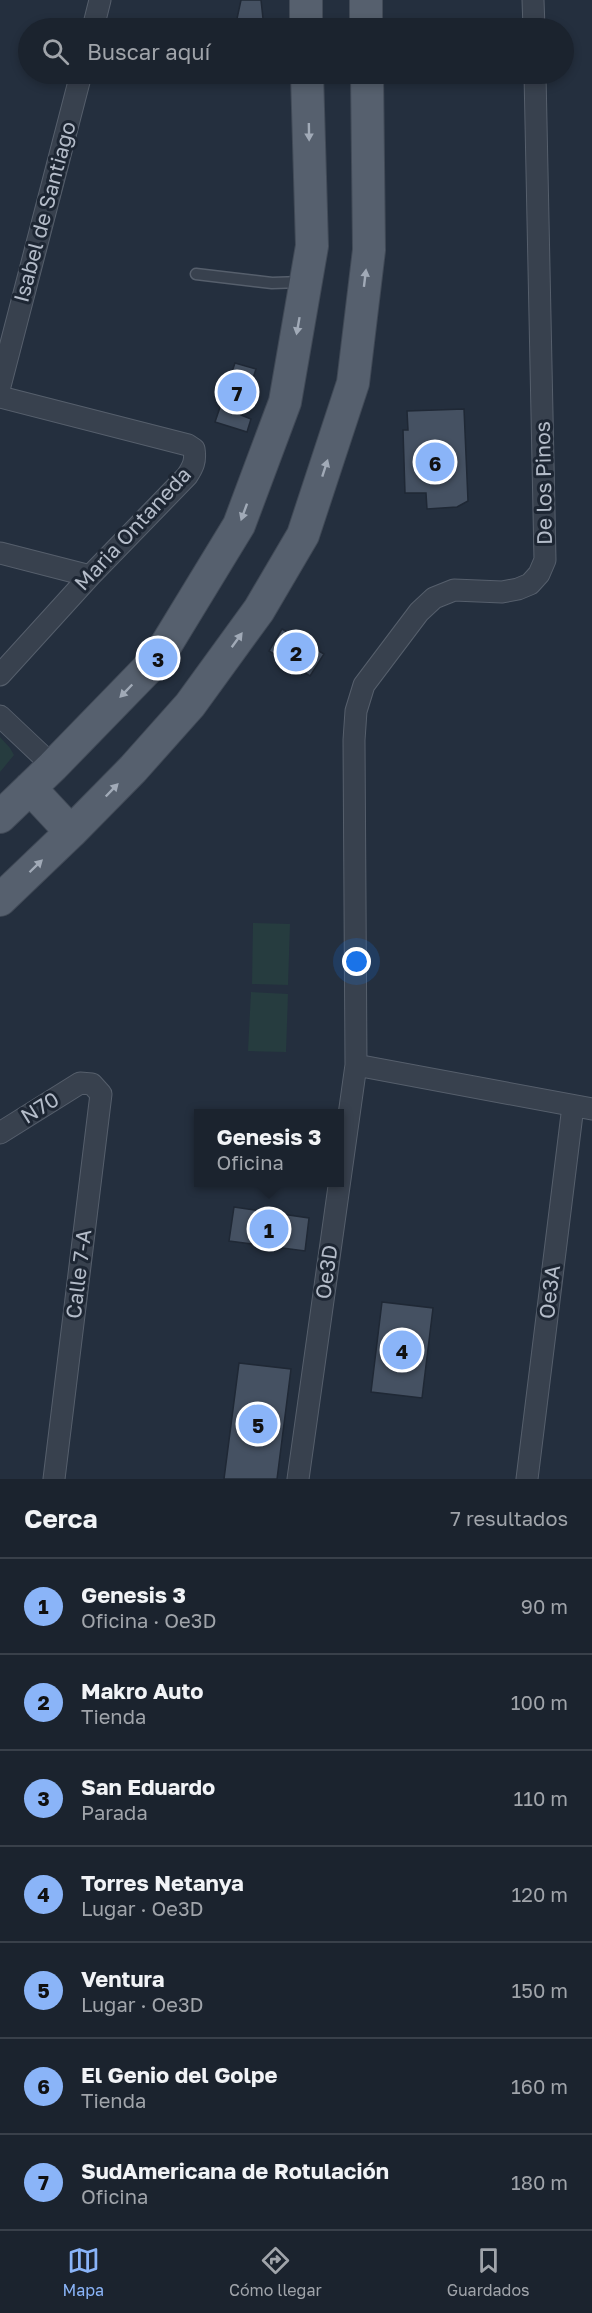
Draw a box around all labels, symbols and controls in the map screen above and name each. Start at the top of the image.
search box [18,18,574,84]
icon: search [39,35,72,68]
text: Buscar aquí [87,38,210,65]
street label: Isabel de Santiago [7,118,81,305]
one-way arrow [304,122,314,141]
one-way arrow [361,269,370,288]
one-way arrow [293,316,302,335]
pin: 7 [218,370,256,414]
street label: De los Pinos [529,421,557,545]
pin: 6 [416,440,454,484]
one-way arrow [321,459,330,477]
street label: Maria Ontaneda [68,461,196,595]
one-way arrow [239,503,248,521]
pin: 2 [276,630,316,674]
one-way arrow [230,632,242,647]
pin: 3 [138,636,178,680]
one-way arrow [119,684,133,698]
one-way arrow [105,783,119,797]
one-way arrow [28,859,42,873]
your location [342,947,371,976]
street label: N70 [16,1085,63,1129]
popup [194,1109,344,1187]
text: Genesis 3 [216,1123,322,1150]
text: Oficina [216,1150,284,1174]
pin: 1 [250,1206,288,1252]
street label: Calle 7-A [60,1228,96,1320]
street label: Oe3D [309,1243,343,1301]
street label: Oe3A [533,1263,565,1320]
pin: 4 [382,1328,422,1372]
pin: 5 [238,1402,278,1446]
text: Cerca [24,1503,98,1534]
text: 7 resultados [450,1506,568,1530]
text: Genesis 3 [81,1581,186,1608]
text: 1 [38,1594,49,1618]
text: 90 m [521,1594,568,1618]
text: Oficina · Oe3D [81,1608,216,1632]
text: Makro Auto [81,1677,203,1704]
text: 2 [37,1690,50,1714]
text: 100 m [511,1690,568,1714]
text: Tienda [81,1704,146,1728]
text: San Eduardo [81,1773,215,1800]
text: 3 [37,1786,50,1810]
text: 110 m [514,1786,568,1810]
text: Parada [81,1800,148,1824]
text: Torres Netanya [81,1869,244,1896]
text: 4 [37,1882,50,1906]
text: 120 m [512,1882,568,1906]
text: Lugar · Oe3D [81,1896,204,1920]
text: Ventura [81,1965,165,1992]
text: 5 [37,1978,50,2002]
text: 150 m [512,1978,568,2002]
text: Lugar · Oe3D [81,1992,204,2016]
text: El Genio del Golpe [81,2061,277,2088]
text: 6 [37,2074,50,2098]
text: 160 m [511,2074,568,2098]
text: Tienda [81,2088,146,2112]
text: SudAmericana de Rotulación [81,2157,389,2184]
text: 7 [38,2170,49,2194]
text: 180 m [511,2170,568,2194]
text: Oficina [81,2184,148,2208]
tab: Mapa [62,2244,104,2300]
tab: Cómo llegar [229,2244,322,2300]
tab: Guardados [447,2244,530,2300]

